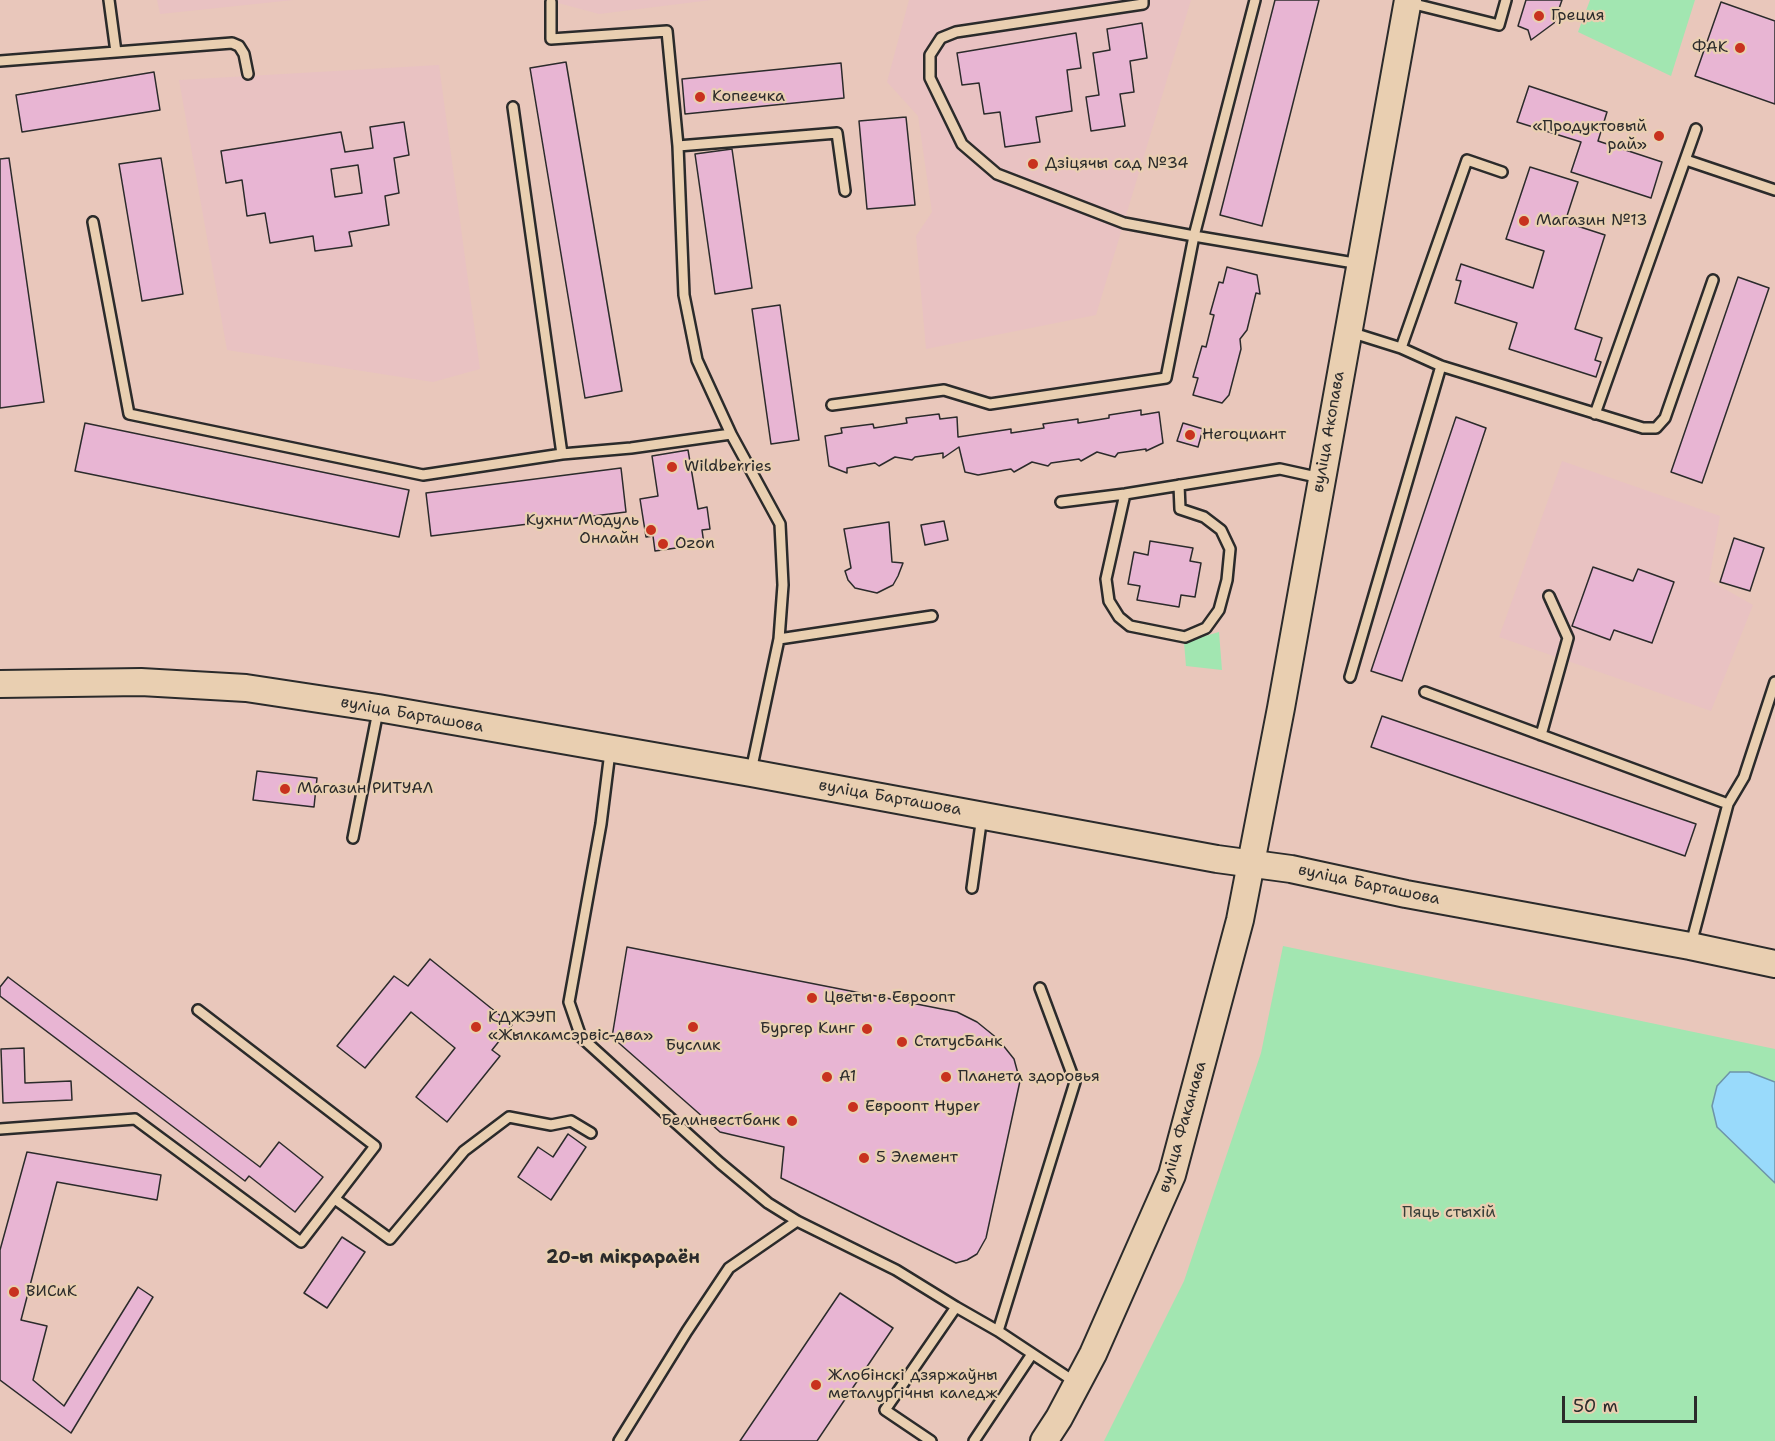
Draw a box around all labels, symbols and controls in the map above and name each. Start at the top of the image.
place label: Греция [1551,6,1605,26]
marker: Греция [1532,9,1546,23]
place label: ФАК [1692,38,1728,58]
marker: ФАК [1733,41,1747,55]
place label: Копеечка [712,87,785,107]
marker: Копеечка [693,90,707,104]
place label: «Продуктовый рай» [1533,117,1647,155]
marker: «Продуктовый рай» [1652,129,1666,143]
place label: Дзіцячы сад №34 [1045,154,1188,174]
marker: Дзіцячы сад №34 [1026,157,1040,171]
place label: Магазин №13 [1536,211,1647,231]
marker: Магазин №13 [1517,214,1531,228]
street label: вуліца Акопава [1309,370,1349,494]
place label: Негоциант [1202,425,1286,445]
marker: Негоциант [1183,428,1197,442]
place label: Wildberries [684,457,772,477]
marker: Wildberries [665,460,679,474]
place label: Кухни Модуль Онлайн [526,511,639,549]
marker: Кухни Модуль Онлайн [644,523,658,537]
place label: Ozon [675,534,715,554]
marker: Ozon [656,537,670,551]
street label: вуліца Барташова [339,693,485,737]
street label: вуліца Барташова [817,776,963,820]
place label: Магазин РИТУАЛ [297,779,434,799]
marker: Магазин РИТУАЛ [278,782,292,796]
street label: вуліца Барташова [1296,861,1442,909]
place label: Цветы в Евроопт [824,988,955,1008]
marker: Цветы в Евроопт [805,991,819,1005]
place label: КДЖЭУП «Жылкамсэрвіс-два» [488,1008,653,1046]
place label: Бургер Кинг [760,1019,855,1039]
marker: КДЖЭУП «Жылкамсэрвіс-два» [469,1020,483,1034]
marker: Буслик [686,1020,700,1034]
marker: Бургер Кинг [860,1022,874,1036]
place label: СтатусБанк [914,1032,1002,1052]
marker: СтатусБанк [895,1035,909,1049]
place label: Буслик [665,1036,721,1056]
street label: вуліца Факанава [1155,1059,1211,1195]
place label: A1 [839,1067,856,1087]
place label: Планета здоровья [958,1067,1100,1087]
marker: A1 [820,1070,834,1084]
marker: Планета здоровья [939,1070,953,1084]
place label: Евроопт Hyper [865,1097,980,1117]
marker: Евроопт Hyper [846,1100,860,1114]
place label: Белинвестбанк [661,1111,780,1131]
marker: Белинвестбанк [785,1114,799,1128]
place label: 5 Элемент [876,1148,958,1168]
marker: 5 Элемент [857,1151,871,1165]
park label: Пяць стыхій [1402,1203,1496,1223]
district label: 20-ы мікрараён [546,1247,700,1269]
place label: ВИСиК [26,1282,77,1302]
marker: ВИСиК [7,1285,21,1299]
place label: Жлобінскі дзяржаўны металургічны каледж [828,1366,998,1404]
marker: Жлобінскі дзяржаўны металургічны каледж [809,1378,823,1392]
scale bar [1565,1384,1700,1422]
text: 50 m [1573,1394,1618,1418]

